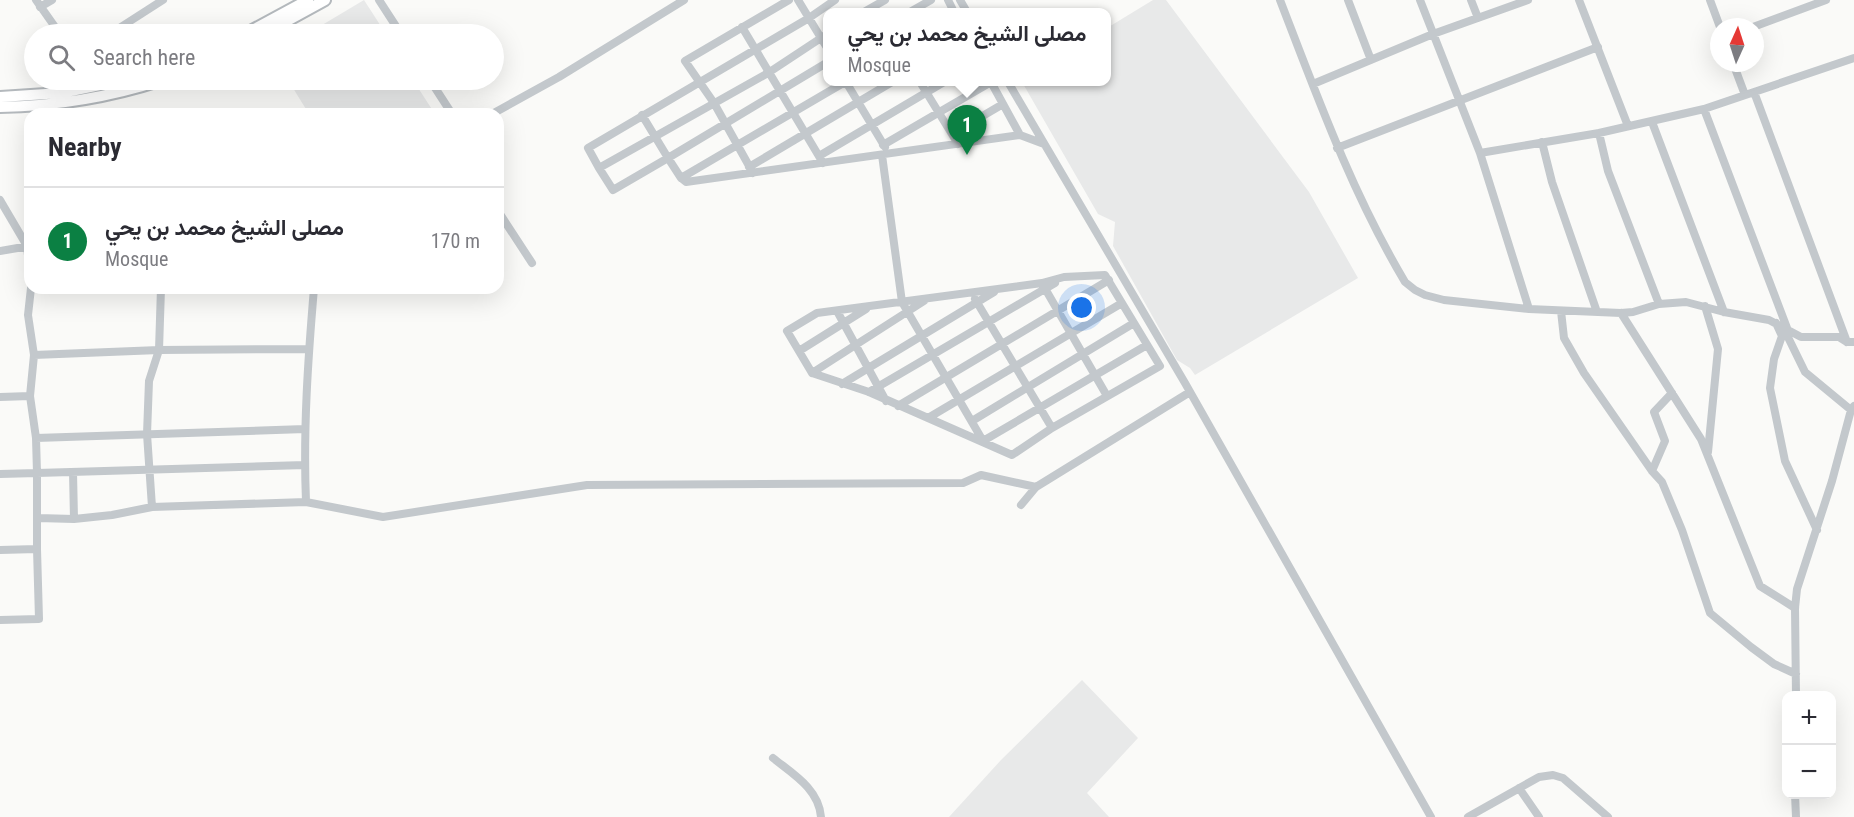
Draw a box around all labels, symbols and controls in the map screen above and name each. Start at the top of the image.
popup [823,8,1111,86]
north arrow [1710,18,1764,72]
text: مصلى الشيخ محمد بن يحي [848,21,1086,46]
search box [24,24,504,90]
icon: search [45,41,78,74]
text: Search here [93,45,195,70]
text: Mosque [848,53,911,77]
pin: 1 [948,106,986,155]
text: Nearby [48,132,122,162]
text: مصلى الشيخ محمد بن يحي [105,215,344,240]
text: 1 [62,229,73,253]
text: 170 m [431,229,480,253]
text: Mosque [105,247,168,271]
your location [1067,293,1096,322]
map controls [1782,691,1836,799]
button: + [1782,691,1836,745]
button: − [1782,745,1836,799]

